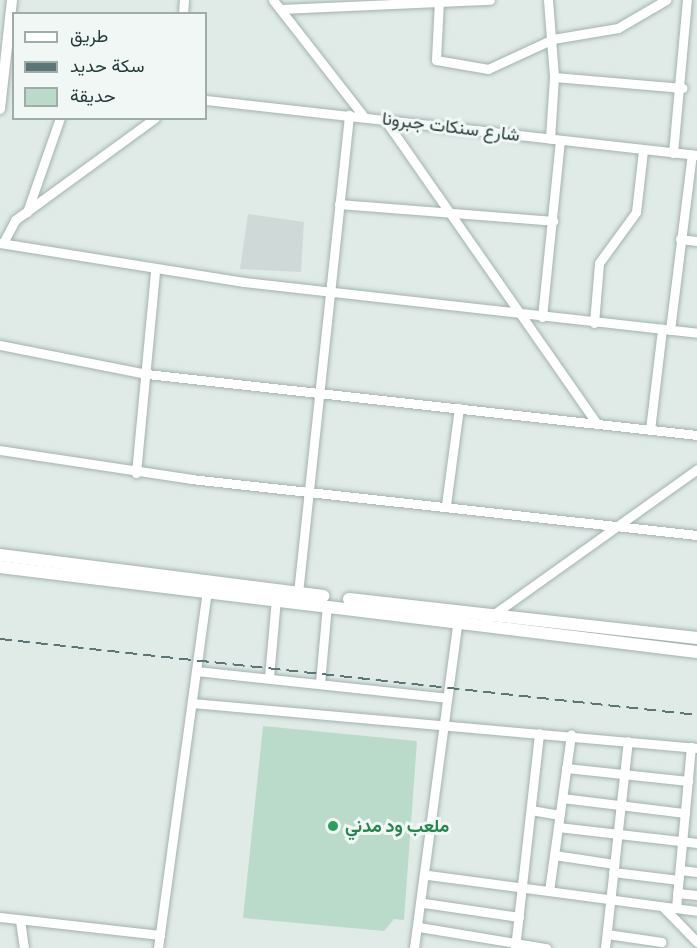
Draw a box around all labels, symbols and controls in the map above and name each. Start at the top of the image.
legend [12,12,207,120]
text: طريق [70,23,108,48]
text: سكة حديد [70,53,144,78]
text: حديقة [70,83,116,108]
street label: شارع سنكات جبرونا [381,108,521,146]
place label: ملعب ود مدني [345,815,449,837]
marker: ملعب ود مدني [326,819,340,833]

